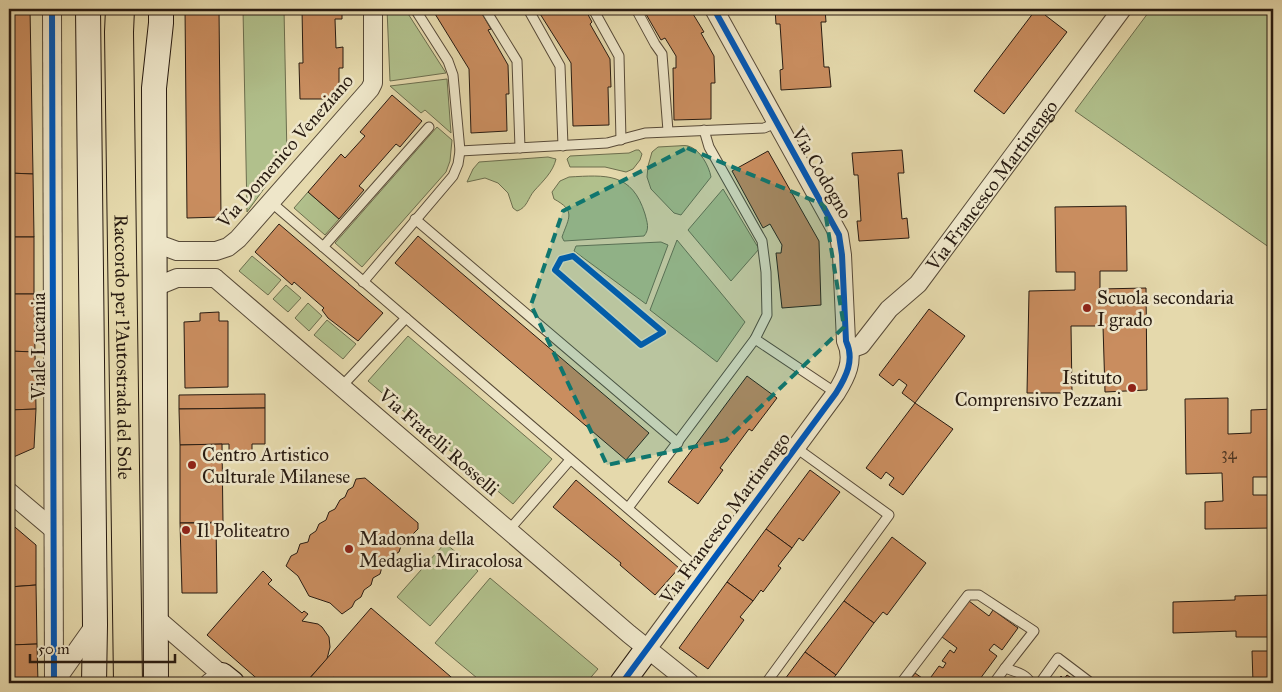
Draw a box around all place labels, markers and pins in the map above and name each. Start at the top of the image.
place label: Scuola secondaria I grado [1097,286,1235,332]
marker: Scuola secondaria I grado [1081,302,1093,314]
place label: Istituto Comprensivo Pezzani [955,366,1122,411]
marker: Istituto Comprensivo Pezzani [1126,382,1138,394]
place label: Centro Artistico Culturale Milanese [202,443,350,488]
marker: Centro Artistico Culturale Milanese [186,459,198,471]
place label: Il Politeatro [196,519,290,542]
marker: Il Politeatro [180,524,192,536]
place label: Madonna della Medaglia Miracolosa [359,527,524,573]
marker: Madonna della Medaglia Miracolosa [343,543,355,555]

